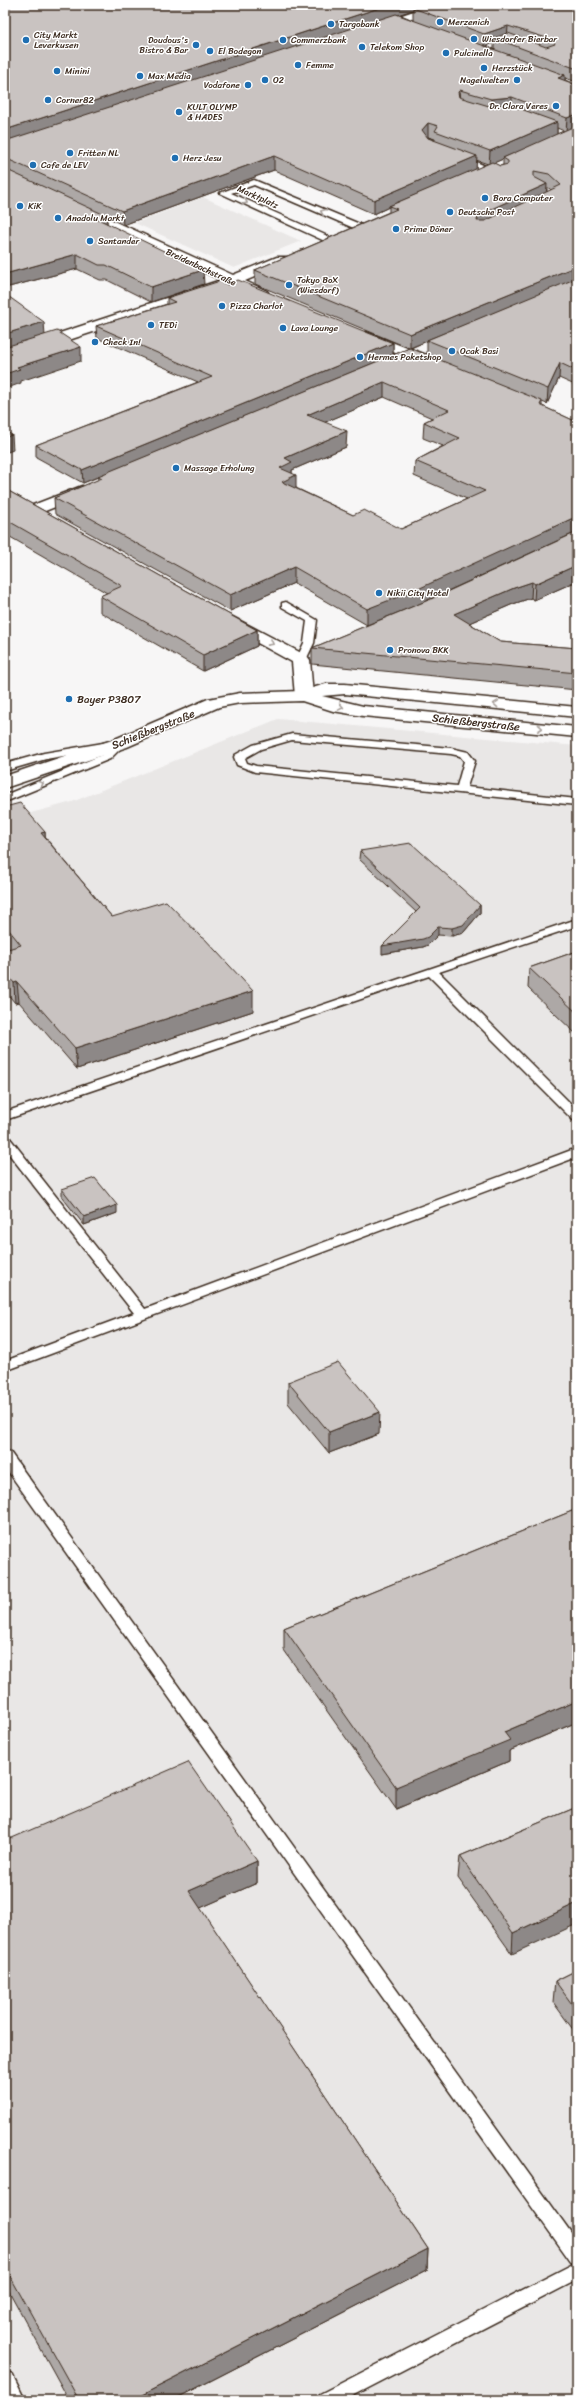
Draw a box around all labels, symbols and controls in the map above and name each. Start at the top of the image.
place label: Merzenich [448,14,489,30]
place label: Targobank [339,16,380,32]
marker: Merzenich [435,17,445,27]
marker: Targobank [326,19,336,29]
place label: City Markt Leverkusen [34,27,79,53]
place label: Wiesdorfer Bierbar [482,31,558,47]
place label: Doudous's Bistro & Bar [139,32,189,58]
place label: Commerzbank [291,32,347,48]
marker: Wiesdorfer Bierbar [469,34,479,44]
marker: City Markt Leverkusen [21,35,31,45]
marker: Commerzbank [278,35,288,45]
place label: Telekom Shop [370,39,424,55]
marker: Doudous's Bistro & Bar [191,40,201,50]
marker: Telekom Shop [357,42,367,52]
place label: El Bodegon [218,43,262,59]
place label: Pulcinella [454,45,493,61]
marker: El Bodegon [205,46,215,56]
marker: Pulcinella [441,48,451,58]
place label: Femme [306,57,334,73]
marker: Femme [293,60,303,70]
place label: Herzstück [492,60,533,76]
place label: Minini [65,63,90,79]
marker: Herzstück [479,63,489,73]
marker: Minini [52,66,62,76]
place label: Max Media [148,68,191,84]
marker: Max Media [135,71,145,81]
place label: O2 [273,72,284,88]
place label: Nagelwelten [460,72,509,88]
marker: O2 [260,75,270,85]
marker: Nagelwelten [512,75,522,85]
place label: Vodafone [204,77,240,93]
marker: Vodafone [243,80,253,90]
place label: Corner82 [56,92,94,108]
marker: Corner82 [43,95,53,105]
place label: Dr. Clara Veres [489,98,549,114]
place label: KULT OLYMP & HADES [187,99,238,125]
marker: Dr. Clara Veres [551,101,561,111]
marker: KULT OLYMP & HADES [174,107,184,117]
place label: Fritten NL [78,145,120,161]
marker: Fritten NL [65,148,75,158]
place label: Herz Jesu [183,150,222,166]
marker: Herz Jesu [170,153,180,163]
place label: Cafe de LEV [41,157,89,173]
marker: Cafe de LEV [28,160,38,170]
street label: Marktplatz [235,181,282,213]
place label: Bora Computer [493,190,554,206]
marker: Bora Computer [480,193,490,203]
place label: KiK [28,198,42,214]
one-way arrow [242,198,249,206]
marker: KiK [15,201,25,211]
place label: Deutsche Post [458,204,515,220]
marker: Deutsche Post [445,207,455,217]
one-way arrow [320,209,327,217]
place label: Anadolu Markt [65,210,125,226]
marker: Anadolu Markt [53,213,63,223]
place label: Prime Döner [404,221,454,237]
marker: Prime Döner [391,224,401,234]
place label: Santander [98,233,140,249]
marker: Santander [85,236,95,246]
street label: Breidenbachstraße [163,244,239,291]
place label: Tokyo BoX (Wiesdorf) [297,272,339,298]
marker: Tokyo BoX (Wiesdorf) [284,280,294,290]
place label: Pizza Charlot [230,298,283,314]
marker: Pizza Charlot [217,301,227,311]
place label: TEDi [159,317,177,333]
marker: TEDi [146,320,156,330]
place label: Lava Lounge [291,320,339,336]
marker: Lava Lounge [278,323,288,333]
place label: Check In! [103,334,141,350]
marker: Check In! [90,337,100,347]
place label: Ocak Basi [460,343,499,359]
marker: Ocak Basi [447,346,457,356]
place label: Hermes Paketshop [368,349,442,365]
marker: Hermes Paketshop [355,352,365,362]
place label: Massage Erholung [184,460,255,476]
marker: Massage Erholung [171,463,181,473]
place label: Nikii City Hotel [387,585,449,601]
marker: Nikii City Hotel [374,588,384,598]
one-way arrow [267,639,274,646]
place label: Pronova BKK [398,642,449,658]
marker: Pronova BKK [385,645,395,655]
place label: Bayer P3807 [77,690,141,709]
marker: Bayer P3807 [64,694,74,704]
one-way arrow [493,699,499,708]
one-way arrow [338,702,345,711]
street label: Schießbergstraße [109,704,198,755]
street label: Schießbergstraße [431,708,521,737]
one-way arrow [537,724,543,733]
one-way arrow [38,781,45,789]

